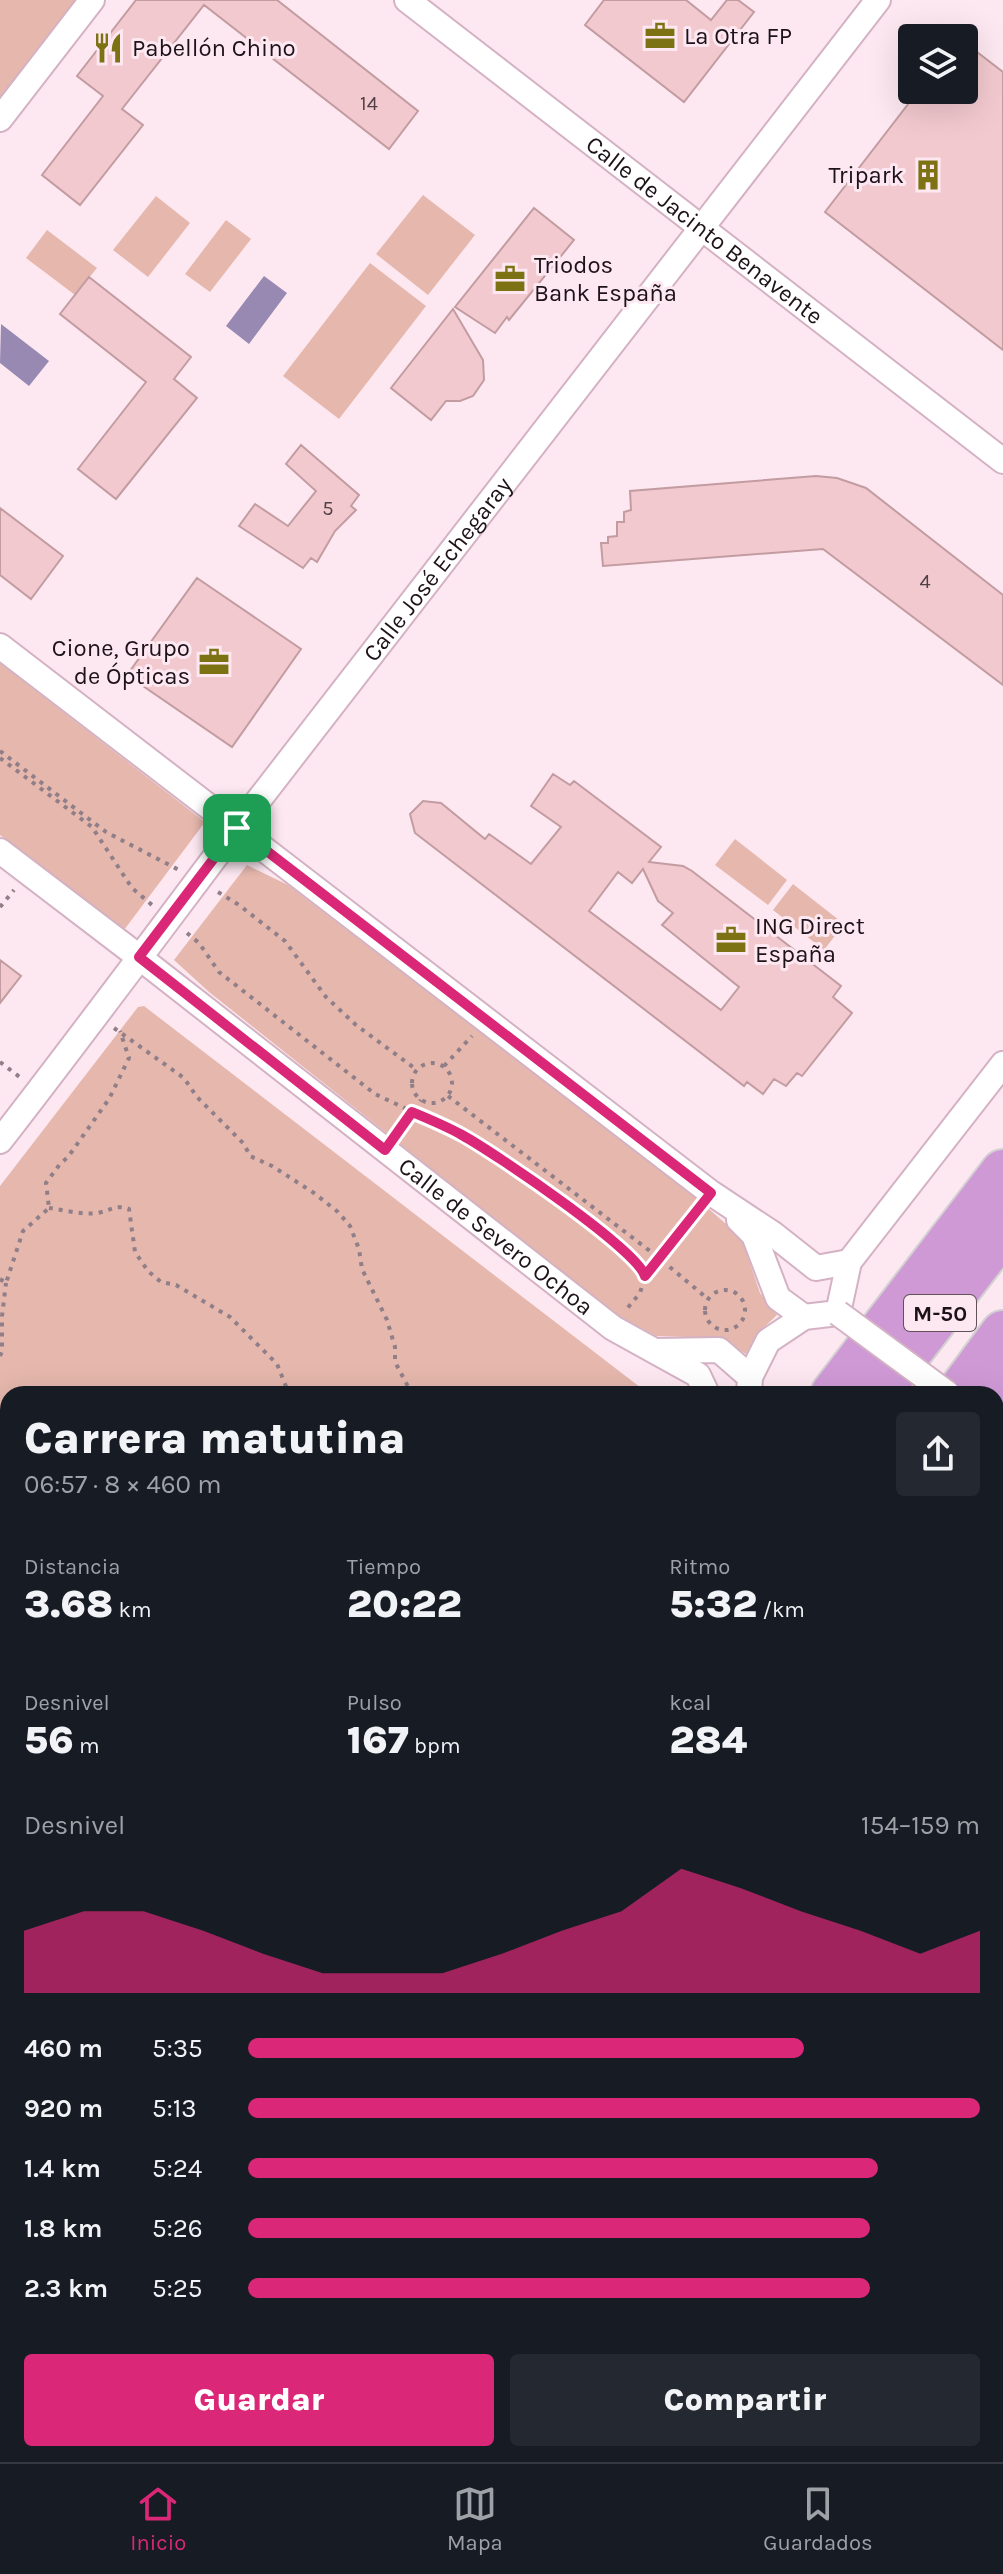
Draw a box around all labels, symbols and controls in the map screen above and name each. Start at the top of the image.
office icon: La Otra FP [643,19,677,53]
place label: La Otra FP [684,22,792,50]
map controls [898,24,978,104]
button: layers [898,24,978,104]
restaurant icon: Pabellón Chino [91,31,125,65]
place label: Pabellón Chino [132,34,296,62]
house number: 14 [360,92,378,115]
street label: Calle de Jacinto Benavente [580,130,828,330]
building icon: Tripark [911,158,945,192]
place label: Tripark [828,161,904,189]
place label: Triodos Bank España [534,251,677,307]
office icon: Triodos Bank España [493,262,527,296]
street label: Calle José Echegaray [357,471,518,667]
house number: 5 [322,497,334,520]
house number: 4 [919,570,931,593]
place label: Cione, Grupo de Ópticas [52,634,190,690]
office icon: Cione, Grupo de Ópticas [197,645,231,679]
pin [203,794,271,862]
icon: arrive [215,806,259,850]
place label: ING Direct España [755,912,865,968]
office icon: ING Direct España [714,923,748,957]
street label: Calle de Severo Ochoa [393,1152,599,1321]
road number: M-50 [904,1295,976,1331]
button: share [896,1412,980,1496]
text: Carrera matutina [24,1413,406,1464]
text: 06:57 · 8 × 460 m [24,1469,222,1500]
text: Distancia [24,1554,120,1580]
text: Tiempo [347,1554,421,1580]
text: Ritmo [669,1554,730,1580]
text: 3.68 [24,1580,113,1627]
text: 20:22 [347,1580,462,1627]
text: 5:32 [669,1580,757,1627]
text: km [113,1597,151,1623]
text: /km [757,1597,805,1623]
text: Desnivel [24,1690,110,1716]
text: Pulso [347,1690,402,1716]
text: kcal [669,1690,711,1716]
text: 56 [24,1716,74,1763]
text: 167 [347,1716,409,1763]
text: 284 [669,1716,747,1763]
text: m [74,1733,100,1759]
text: bpm [409,1733,461,1759]
text: Desnivel [24,1810,125,1841]
text: 154–159 m [861,1810,980,1841]
text: 460 m [24,2033,103,2064]
text: 5:35 [152,2033,203,2064]
text: 920 m [24,2093,103,2124]
text: 5:13 [152,2093,197,2124]
text: 1.4 km [24,2153,101,2184]
text: 5:24 [152,2153,202,2184]
text: 1.8 km [24,2213,102,2244]
text: 5:26 [152,2213,203,2244]
text: 2.3 km [24,2273,108,2304]
text: 5:25 [152,2273,202,2304]
button: Guardar [24,2354,494,2446]
button: Compartir [510,2354,980,2446]
tab: Inicio [130,2482,186,2556]
tab: Mapa [447,2482,503,2556]
tab: Guardados [763,2482,873,2556]

